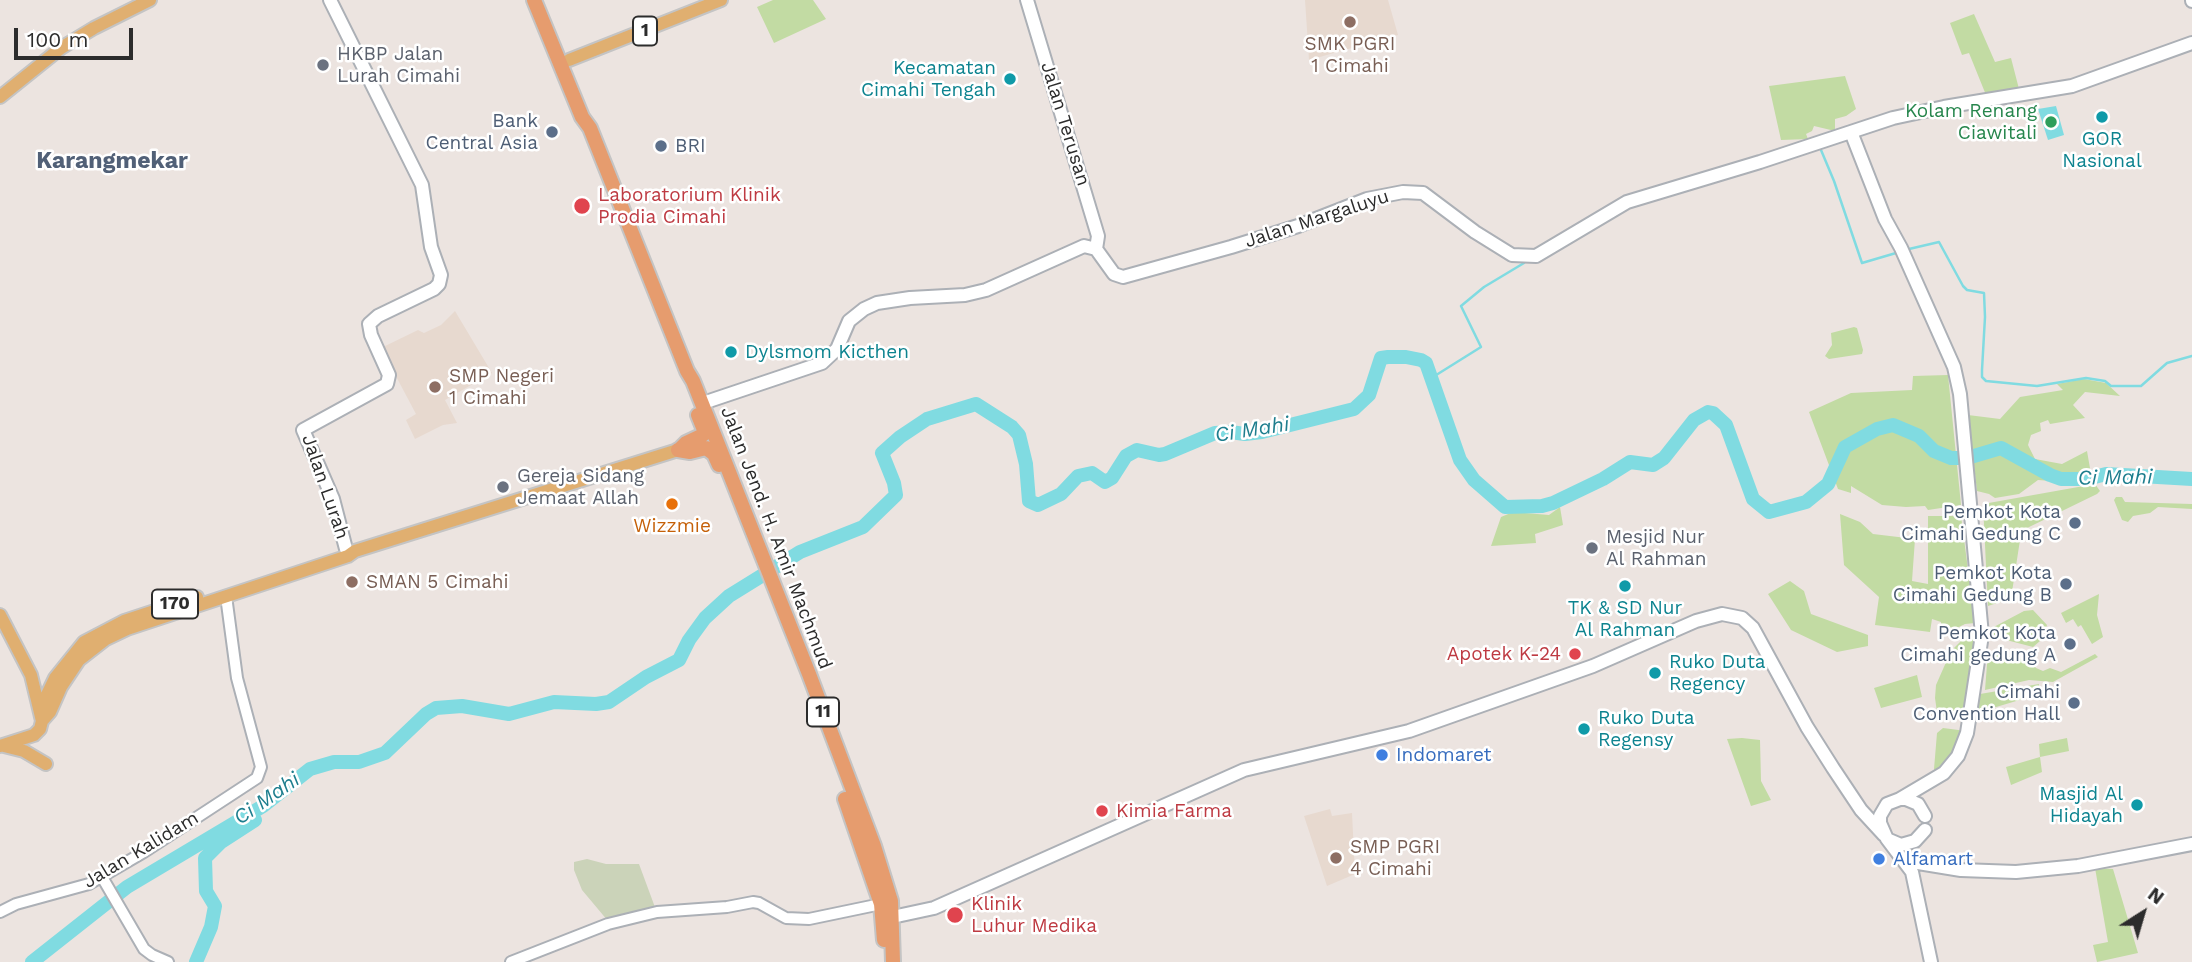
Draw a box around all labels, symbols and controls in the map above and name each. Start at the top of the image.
scale bar [18,14,136,58]
marker: SMK PGRI 1 Cimahi [1342,14,1358,30]
road number: 1 [633,16,657,46]
text: 100 m [27,27,89,52]
place label: SMK PGRI 1 Cimahi [1305,33,1395,77]
place label: HKBP Jalan Lurah Cimahi [337,43,460,87]
marker: HKBP Jalan Lurah Cimahi [315,57,331,73]
place label: Kecamatan Cimahi Tengah [861,57,996,101]
street label: Jalan Terusan [1035,59,1095,189]
marker: Kecamatan Cimahi Tengah [1002,71,1018,87]
place label: Kolam Renang Ciawitali [1905,100,2037,144]
marker: GOR Nasional [2094,109,2110,125]
place label: Bank Central Asia [426,110,538,154]
marker: Kolam Renang Ciawitali [2043,114,2059,130]
marker: Bank Central Asia [544,124,560,140]
place label: GOR Nasional [2062,128,2142,172]
place label: BRI [675,135,706,157]
marker: BRI [653,138,669,154]
district label: Karangmekar [36,147,188,175]
place label: Laboratorium Klinik Prodia Cimahi [598,184,781,228]
street label: Jalan Margaluyu [1242,185,1392,253]
marker: Laboratorium Klinik Prodia Cimahi [572,196,592,216]
place label: Dylsmom Kicthen [745,341,909,363]
marker: Dylsmom Kicthen [723,344,739,360]
place label: SMP Negeri 1 Cimahi [449,365,554,409]
marker: SMP Negeri 1 Cimahi [427,379,443,395]
street label: Jalan Jend. H. Amir Machmud [715,404,837,672]
water label: Ci Mahi [1213,412,1291,448]
street label: Jalan Lurah [297,432,353,542]
place label: Gereja Sidang Jemaat Allah [517,465,644,509]
water label: Ci Mahi [2077,465,2153,491]
marker: Gereja Sidang Jemaat Allah [495,479,511,495]
marker: Wizzmie [664,496,680,512]
place label: Pemkot Kota Cimahi Gedung C [1901,501,2061,545]
place label: Wizzmie [633,515,711,537]
marker: Pemkot Kota Cimahi Gedung C [2067,515,2083,531]
place label: Mesjid Nur Al Rahman [1606,526,1707,570]
marker: Mesjid Nur Al Rahman [1584,540,1600,556]
place label: Pemkot Kota Cimahi Gedung B [1893,562,2052,606]
place label: SMAN 5 Cimahi [366,571,509,593]
marker: SMAN 5 Cimahi [344,574,360,590]
marker: Pemkot Kota Cimahi Gedung B [2058,576,2074,592]
marker: TK & SD Nur Al Rahman [1617,578,1633,594]
road number: 170 [152,590,198,618]
place label: TK & SD Nur Al Rahman [1568,597,1682,641]
place label: Pemkot Kota Cimahi gedung A [1900,622,2056,666]
marker: Pemkot Kota Cimahi gedung A [2062,636,2078,652]
place label: Apotek K-24 [1447,643,1561,665]
marker: Apotek K-24 [1567,646,1583,662]
place label: Ruko Duta Regency [1669,651,1766,695]
marker: Ruko Duta Regency [1647,665,1663,681]
place label: Cimahi Convention Hall [1913,681,2060,725]
marker: Cimahi Convention Hall [2066,695,2082,711]
road number: 11 [807,698,839,726]
place label: Ruko Duta Regensy [1598,707,1695,751]
marker: Ruko Duta Regensy [1576,721,1592,737]
place label: Indomaret [1396,744,1492,766]
marker: Indomaret [1374,747,1390,763]
water label: Ci Mahi [229,767,305,831]
place label: Masjid Al Hidayah [2039,783,2123,827]
marker: Masjid Al Hidayah [2129,797,2145,813]
place label: Kimia Farma [1116,800,1232,822]
marker: Kimia Farma [1094,803,1110,819]
street label: Jalan Kalidam [79,807,203,893]
place label: SMP PGRI 4 Cimahi [1350,836,1440,880]
place label: Alfamart [1893,848,1973,870]
marker: SMP PGRI 4 Cimahi [1328,850,1344,866]
marker: Alfamart [1871,851,1887,867]
north arrow [2108,878,2178,948]
text: N [2143,882,2168,909]
place label: Klinik Luhur Medika [971,893,1097,937]
marker: Klinik Luhur Medika [945,905,965,925]

